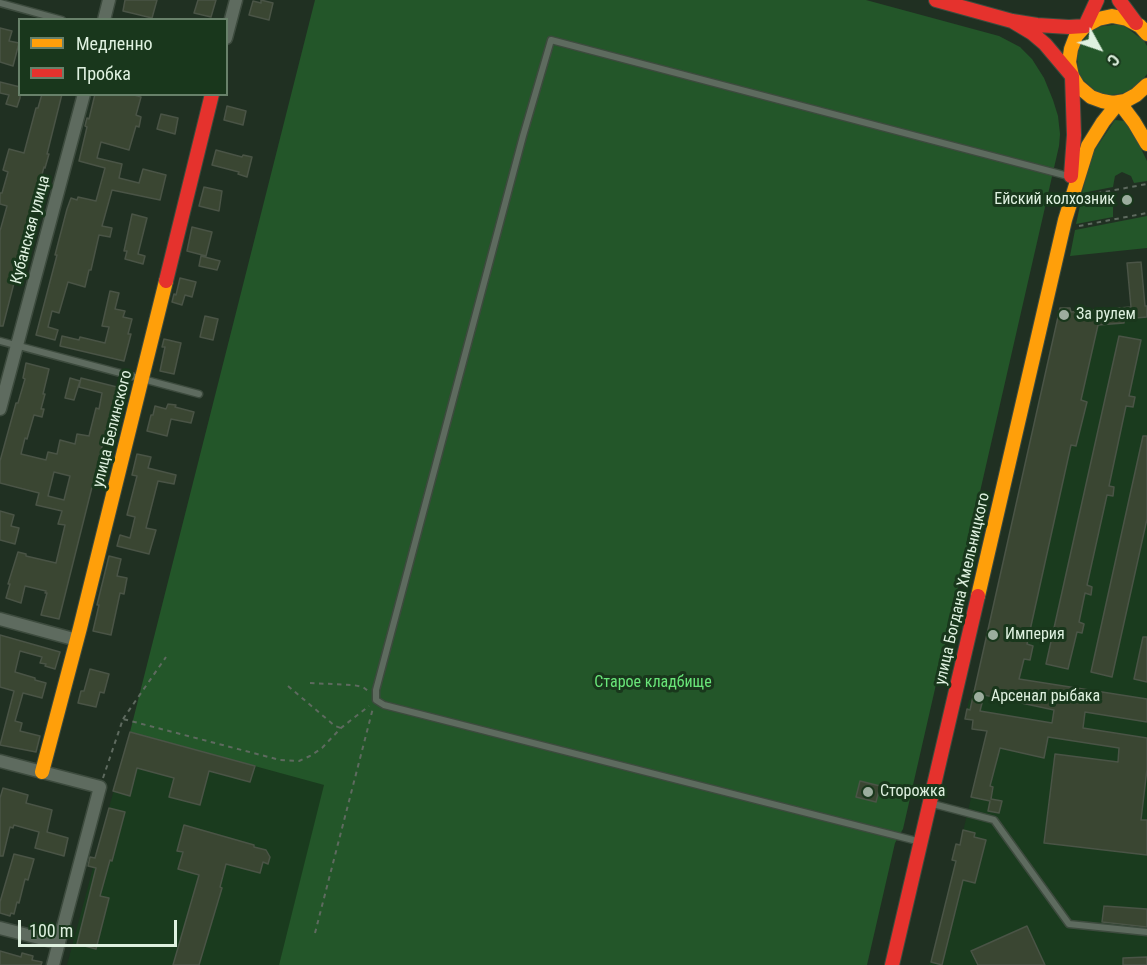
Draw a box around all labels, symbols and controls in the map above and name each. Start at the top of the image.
legend [18,18,228,96]
north arrow [1069,18,1129,78]
text: Медленно [76,33,153,54]
text: С [1103,50,1123,69]
text: Пробка [76,63,131,84]
street label: Кубанская улица [7,174,55,286]
place label: Ейский колхозник [994,190,1115,210]
marker: Ейский колхозник [1120,193,1134,207]
place label: За рулем [1076,305,1136,325]
marker: За рулем [1057,308,1071,322]
street label: улица Белинского [89,369,137,489]
street label: улица Богдана Хмельницкого [931,491,995,687]
place label: Империя [1005,625,1065,645]
marker: Империя [986,628,1000,642]
park label: Старое кладбище [594,673,712,693]
place label: Арсенал рыбака [991,687,1100,707]
marker: Арсенал рыбака [972,690,986,704]
place label: Сторожка [880,782,945,802]
marker: Сторожка [861,785,875,799]
scale bar [21,908,180,946]
text: 100 m [29,920,73,941]

